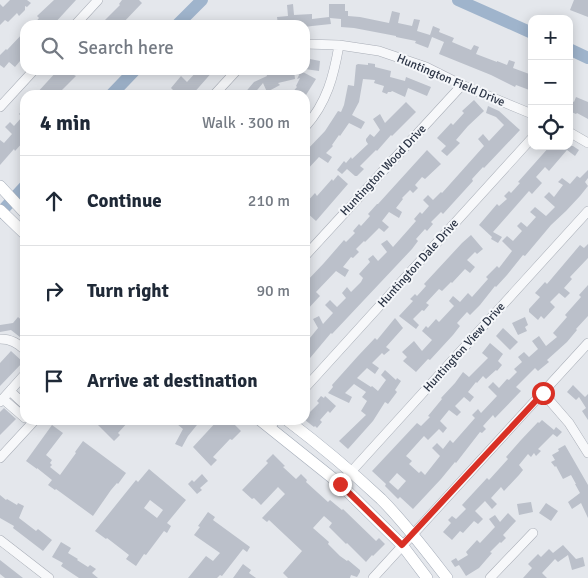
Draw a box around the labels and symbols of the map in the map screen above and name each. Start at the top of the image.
street label: Huntington Field Drive [394,51,507,110]
street label: Huntington Wood Drive [337,122,429,219]
street label: Huntington Dale Drive [375,216,462,311]
street label: Huntington View Drive [420,299,509,395]
route start [532,382,555,405]
route end [329,473,352,496]

